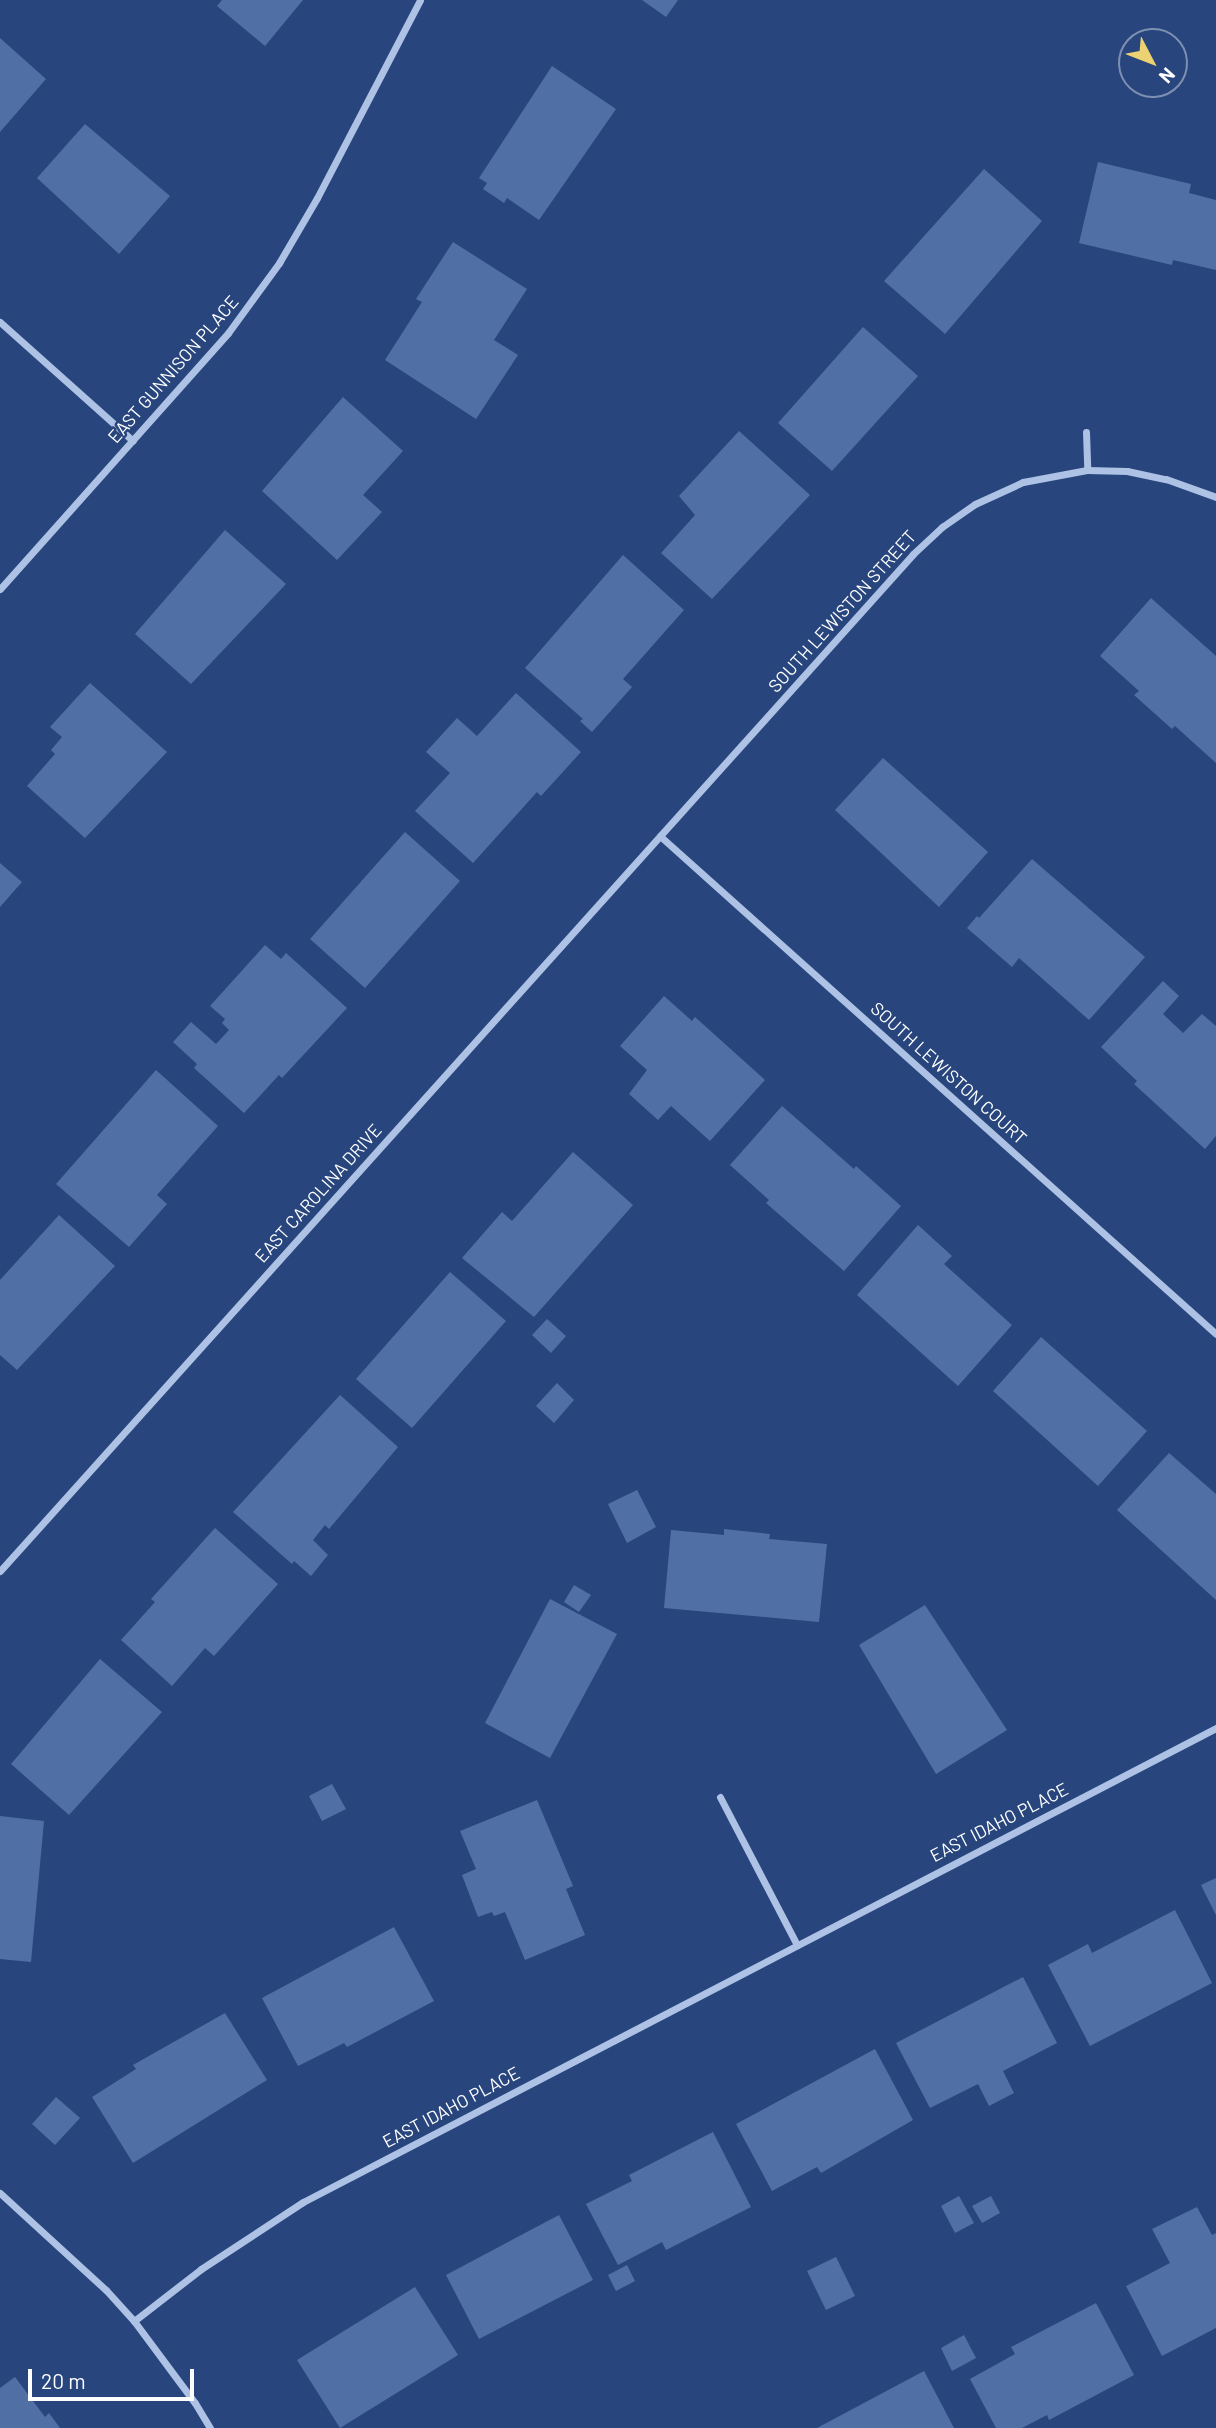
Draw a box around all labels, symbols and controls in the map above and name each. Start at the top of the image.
north arrow [1118,28,1188,98]
text: N [1155,64,1180,88]
street label: EAST GUNNISON PLACE [103,291,243,447]
street label: SOUTH LEWISTON STREET [763,525,921,697]
street label: SOUTH LEWISTON COURT [867,997,1031,1149]
street label: EAST CAROLINA DRIVE [250,1119,386,1267]
street label: EAST IDAHO PLACE [926,1778,1072,1866]
street label: EAST IDAHO PLACE [379,2062,523,2152]
scale bar [32,2354,198,2398]
text: 20 m [41,2368,86,2393]

